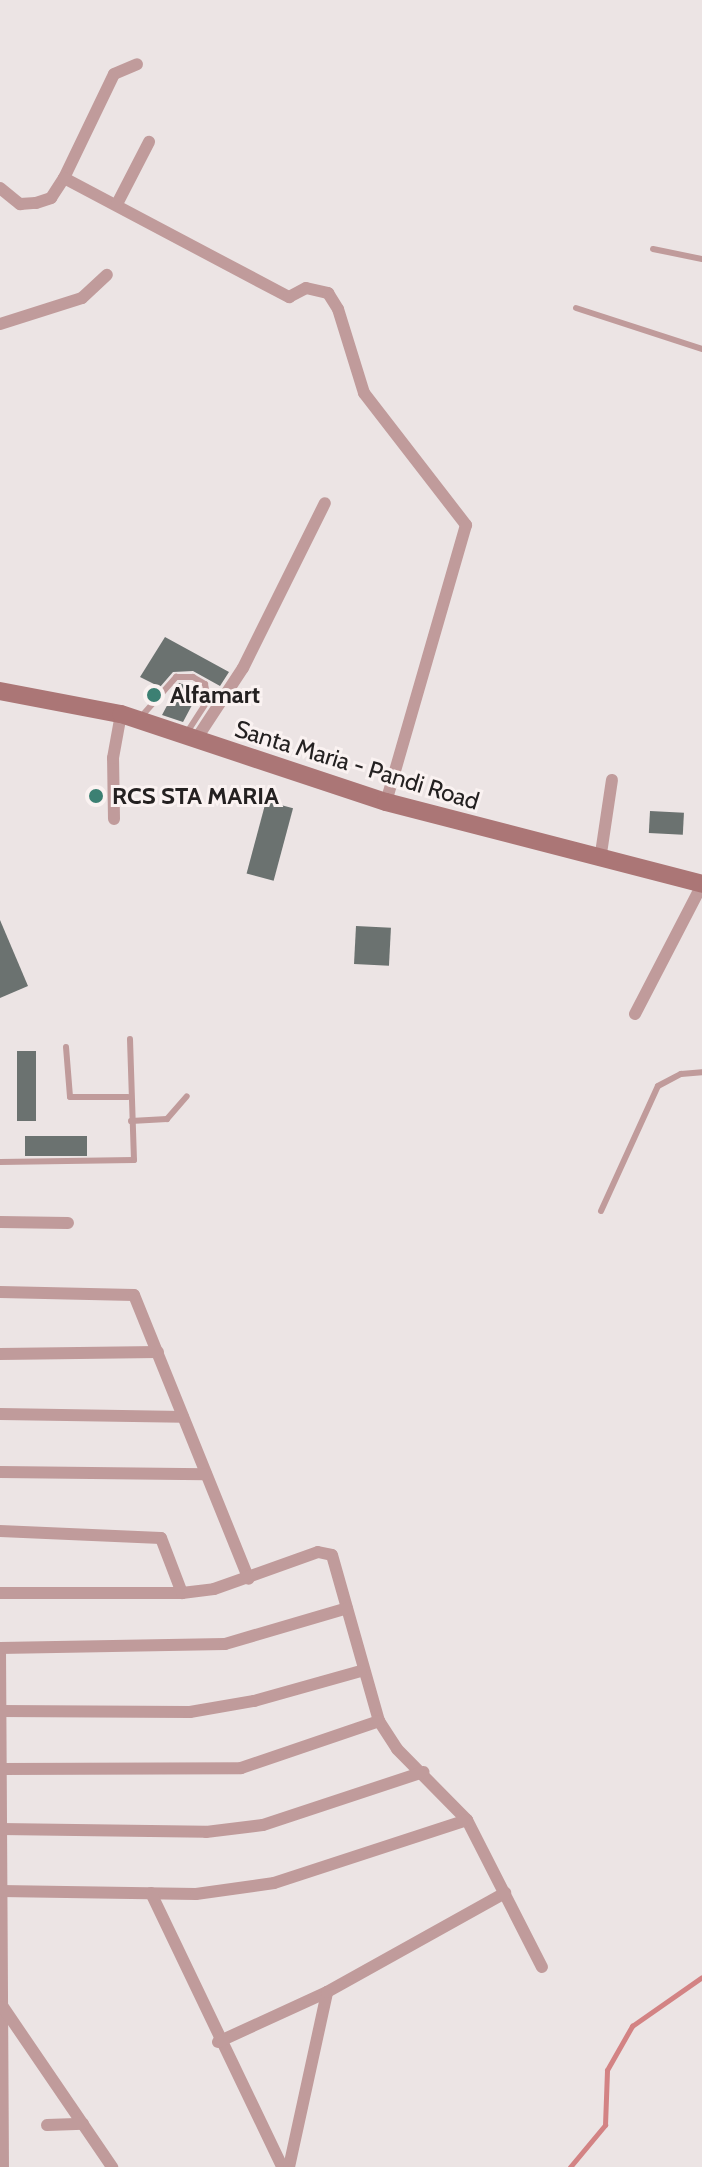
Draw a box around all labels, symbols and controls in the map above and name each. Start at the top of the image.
place label: Alfamart [170,681,260,709]
marker: Alfamart [145,686,163,704]
street label: Santa Maria - Pandi Road [231,714,483,816]
place label: RCS STA MARIA [112,782,279,810]
marker: RCS STA MARIA [87,787,105,805]

